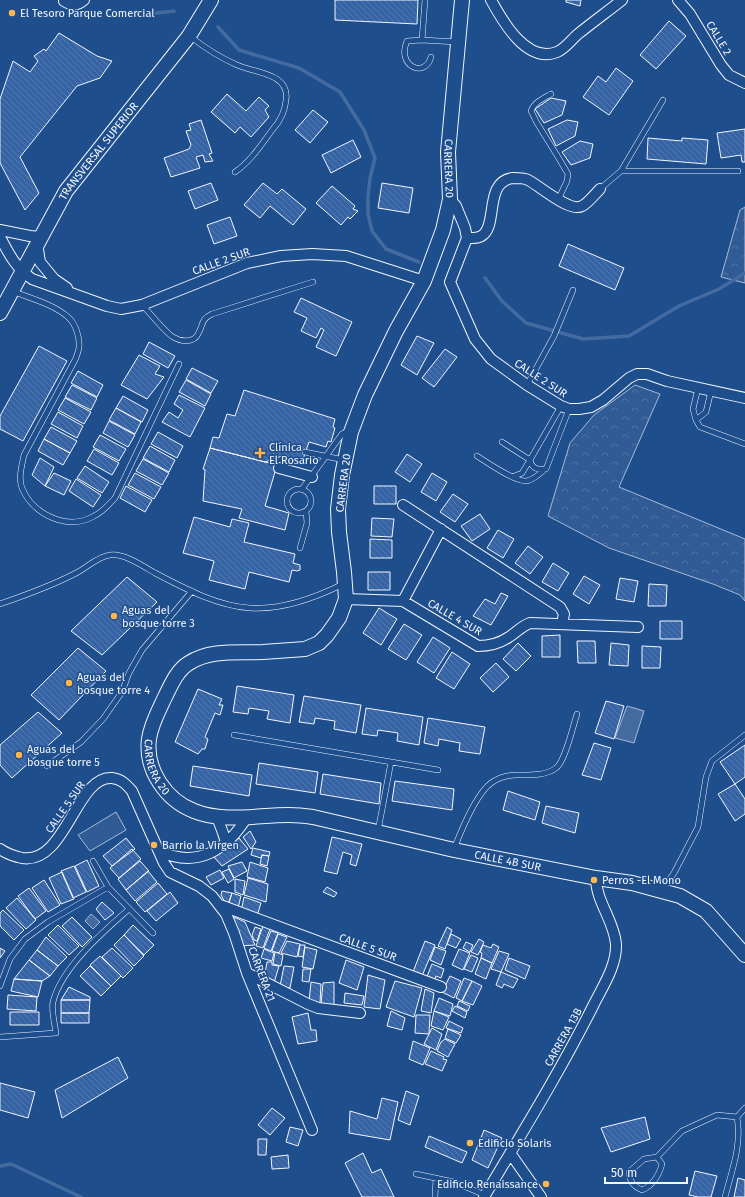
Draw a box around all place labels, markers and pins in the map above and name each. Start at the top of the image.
place label: El Tesoro Parque Comercial [20,7,155,20]
marker: El Tesoro Parque Comercial [7,8,17,18]
place label: Clínica El Rosario [269,441,319,467]
marker: Clínica El Rosario [254,447,266,459]
place label: Aguas del bosque torre 3 [122,604,195,630]
marker: Aguas del bosque torre 3 [109,611,119,621]
place label: Aguas del bosque torre 4 [77,671,150,697]
marker: Aguas del bosque torre 4 [64,678,74,688]
place label: Aguas del bosque torre 5 [27,743,100,769]
marker: Aguas del bosque torre 5 [14,750,24,760]
place label: Barrio la Virgen [162,839,239,852]
marker: Barrio la Virgen [149,840,159,850]
place label: Perros -El Mono [602,874,681,887]
marker: Perros -El Mono [589,875,599,885]
place label: Edificio Solaris [478,1137,551,1150]
marker: Edificio Solaris [465,1138,475,1148]
place label: Edificio Renaissance [437,1178,538,1191]
marker: Edificio Renaissance [541,1179,551,1189]

